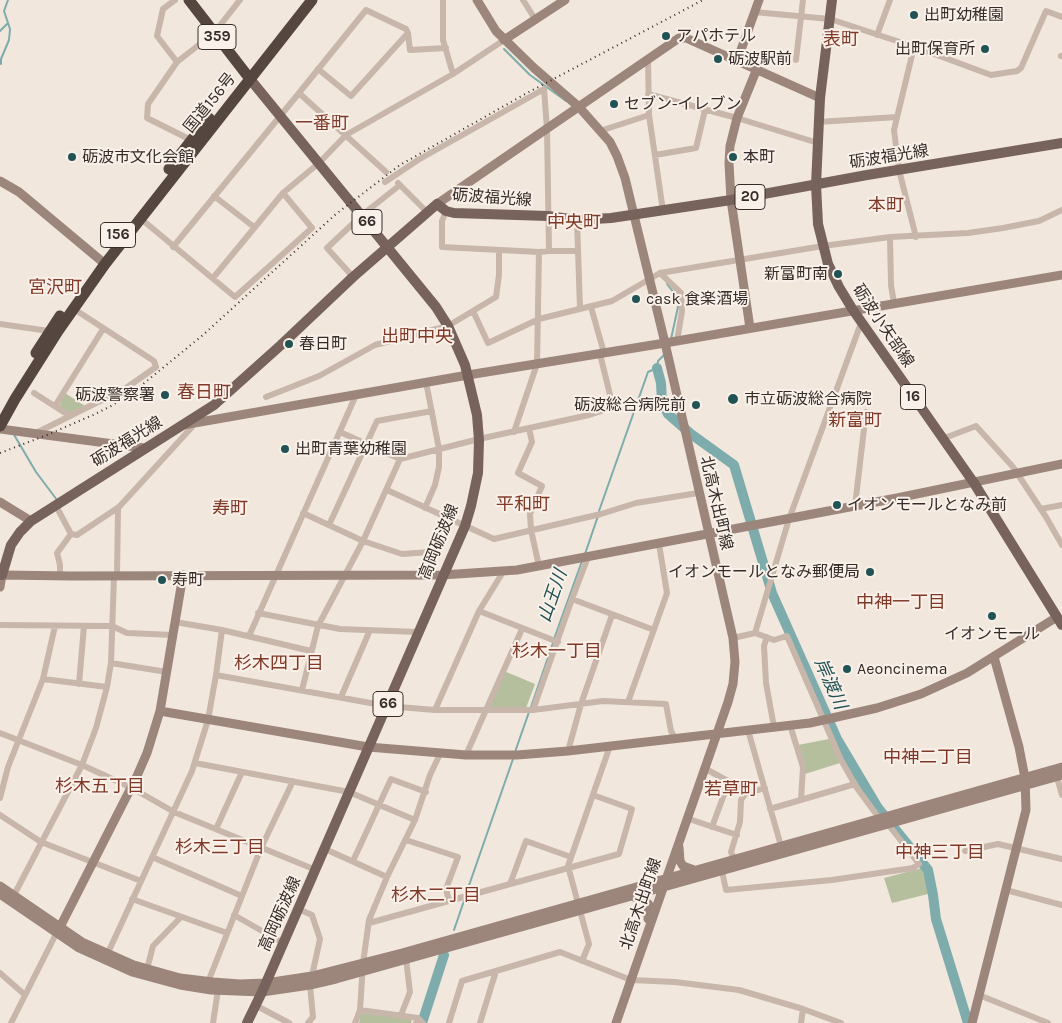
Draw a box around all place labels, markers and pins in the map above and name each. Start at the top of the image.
place label: 出町幼稚園 [924,5,1004,25]
marker: 出町幼稚園 [908,9,920,21]
place label: アパホテル [676,26,756,46]
marker: アパホテル [660,30,672,42]
place label: 出町保育所 [895,39,975,59]
marker: 出町保育所 [979,43,991,55]
place label: 砺波駅前 [728,49,792,69]
marker: 砺波駅前 [712,53,724,65]
place label: セブン-イレブン [624,94,742,114]
marker: セブン-イレブン [608,98,620,110]
place label: 砺波市文化会館 [82,147,194,167]
place label: 本町 [743,147,775,167]
marker: 砺波市文化会館 [66,151,78,163]
marker: 本町 [727,151,739,163]
place label: 新富町南 [764,264,828,284]
marker: 新富町南 [832,268,844,280]
place label: cask 食楽酒場 [646,289,748,309]
marker: cask 食楽酒場 [630,293,642,305]
place label: 春日町 [299,334,347,354]
marker: 春日町 [283,338,295,350]
place label: 砺波警察署 [75,385,155,405]
marker: 砺波警察署 [159,389,171,401]
place label: 市立砺波総合病院 [744,389,872,409]
marker: 市立砺波総合病院 [726,392,740,406]
place label: 砺波総合病院前 [574,395,686,415]
marker: 砺波総合病院前 [690,399,702,411]
place label: 出町青葉幼稚園 [295,439,407,459]
marker: 出町青葉幼稚園 [279,443,291,455]
place label: イオンモールとなみ前 [847,495,1007,515]
marker: イオンモールとなみ前 [831,499,843,511]
place label: イオンモールとなみ郵便局 [668,562,860,582]
marker: イオンモールとなみ郵便局 [864,566,876,578]
place label: 寿町 [172,570,204,590]
marker: 寿町 [156,574,168,586]
marker: イオンモール [986,610,998,622]
place label: イオンモール [944,624,1040,644]
place label: Aeoncinema [857,659,947,679]
marker: Aeoncinema [841,663,853,675]

